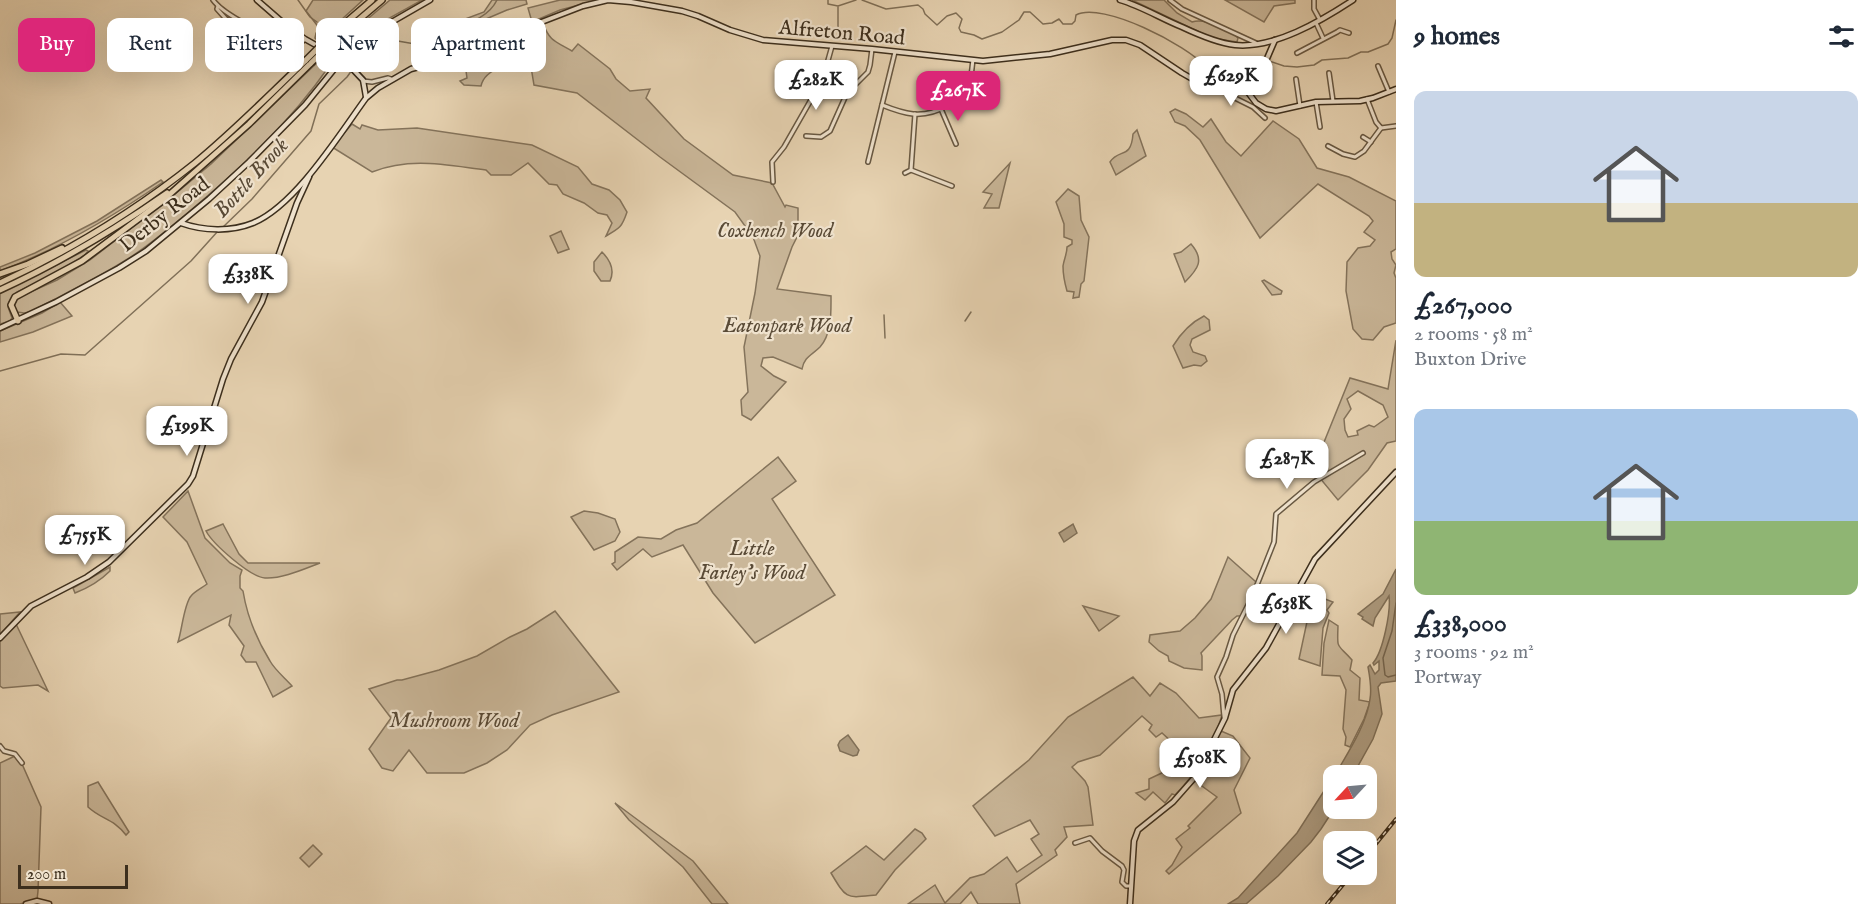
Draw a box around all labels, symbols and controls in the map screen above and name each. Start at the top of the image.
street label: Alfreton Road [777,14,907,53]
chip: Buy [18,18,95,72]
chip: Rent [107,18,193,72]
chip: Filters [205,18,304,72]
chip: New [316,18,399,72]
chip: Apartment [411,18,546,72]
text: 9 homes [1414,20,1500,53]
icon: filters [1825,20,1858,53]
pin: £629K [1189,56,1273,107]
pin: £282K [774,60,858,111]
text: £629K [1204,63,1258,88]
text: £282K [789,67,843,92]
pin: £267K [916,71,1000,122]
text: £267K [930,78,986,103]
icon: home [1582,130,1690,238]
water label: Bottle Brook [208,132,295,224]
street label: Derby Road [114,171,216,259]
park label: Coxbench Wood [717,218,835,245]
pin: £338K [206,254,290,305]
text: £338K [222,261,274,286]
text: £267,000 [1414,289,1513,322]
park label: Eatonpark Wood [722,313,853,340]
text: 2 rooms · 58 m² [1414,322,1533,347]
text: Buxton Drive [1414,347,1526,372]
pin: £199K [145,406,229,457]
text: £199K [160,413,214,438]
pin: £287K [1245,439,1329,490]
text: £287K [1260,446,1314,471]
icon: home [1582,448,1690,556]
pin: £755K [43,515,127,566]
text: £755K [59,522,111,547]
park label: Little Farley's Wood [699,536,807,587]
pin: £638K [1244,584,1328,635]
text: £638K [1260,591,1312,616]
text: £338,000 [1414,607,1507,640]
text: 3 rooms · 92 m² [1414,640,1534,665]
text: Portway [1414,665,1482,690]
park label: Mushroom Wood [389,708,521,735]
pin: £508K [1158,738,1242,789]
text: £508K [1173,745,1227,770]
north arrow [1323,765,1377,819]
map controls [1323,765,1377,885]
button: layers [1323,831,1377,885]
scale bar [18,862,128,890]
text: 200 m [27,865,66,885]

